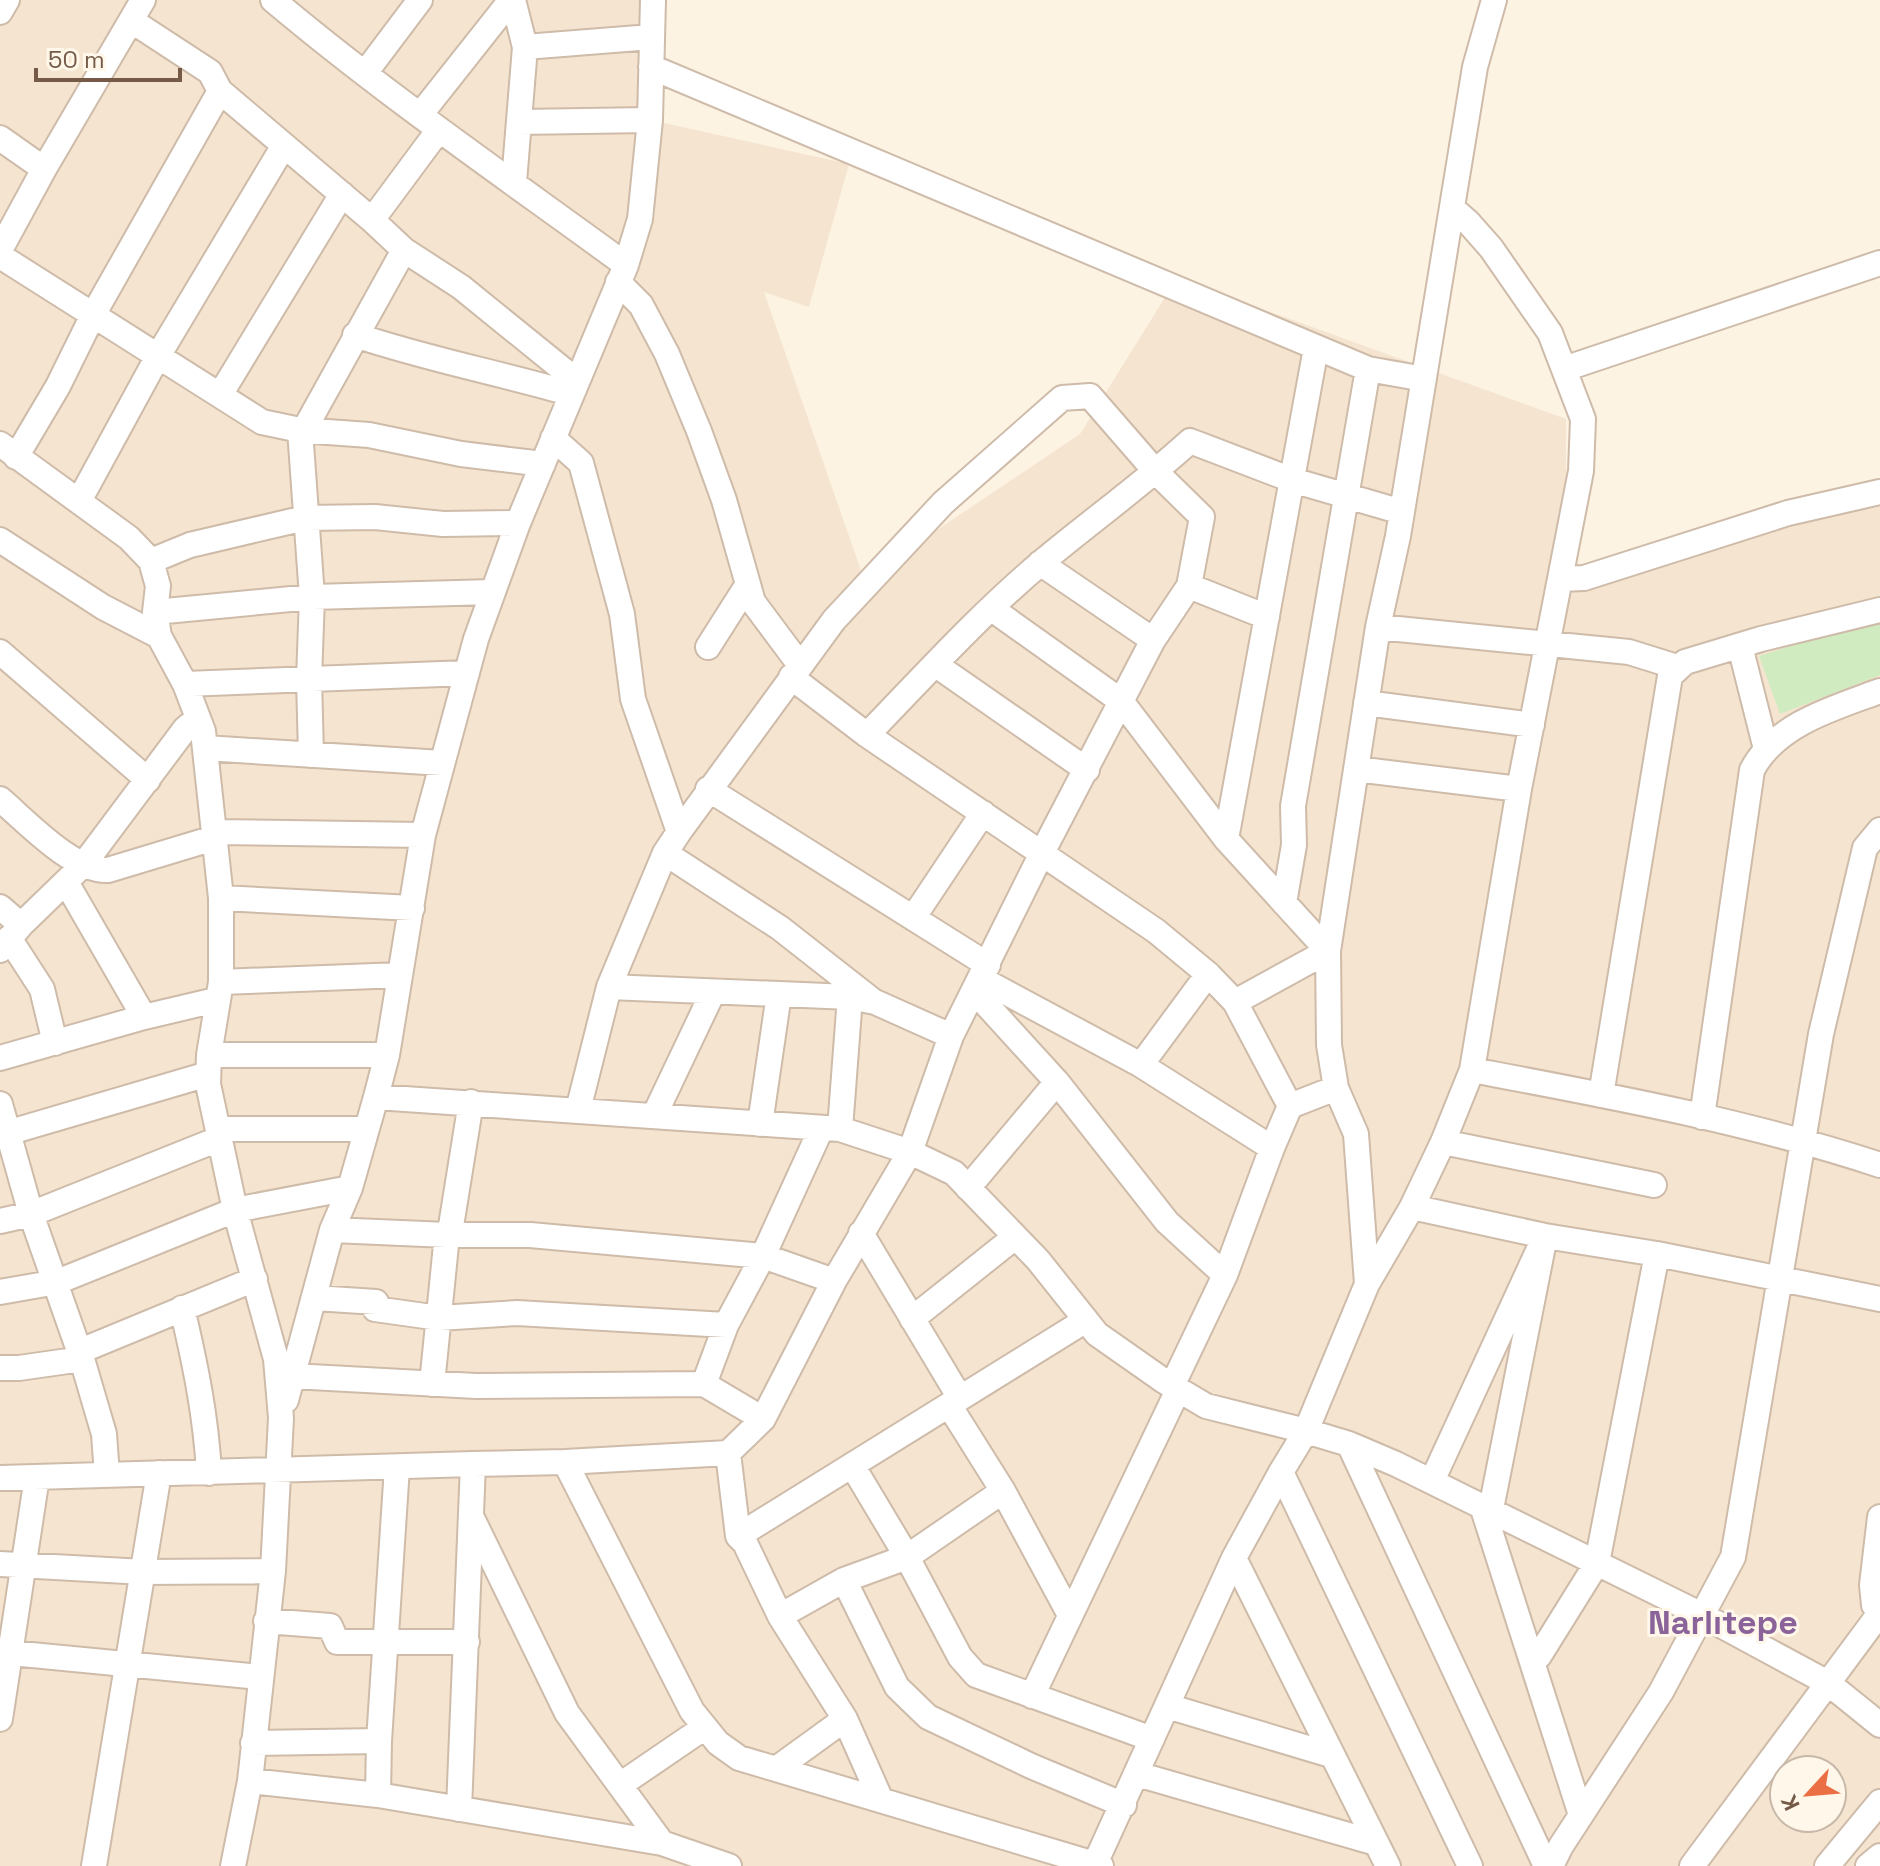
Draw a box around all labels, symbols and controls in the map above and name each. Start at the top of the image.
scale bar [36,32,180,82]
text: 50 m [48,44,105,75]
district label: Narlıtepe [1648,1601,1798,1644]
north arrow [1768,1754,1848,1834]
text: K [1774,1790,1806,1815]

